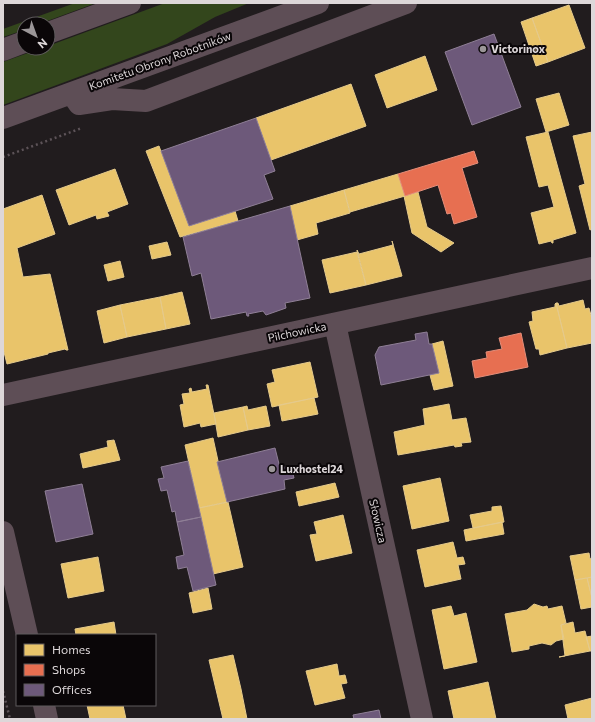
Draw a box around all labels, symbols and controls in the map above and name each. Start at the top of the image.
north arrow [16,16,56,56]
street label: Komitetu Obrony Robotników [87,29,233,92]
text: N [36,36,50,52]
place label: Victorinox [491,42,546,55]
marker: Victorinox [478,44,488,54]
street label: Pilchowicka [266,319,327,344]
place label: Luxhostel24 [280,462,343,475]
marker: Luxhostel24 [267,464,277,474]
street label: Słowicza [367,498,390,544]
legend [16,634,156,706]
text: Homes [52,642,90,656]
text: Shops [52,662,86,676]
text: Offices [52,682,92,696]

